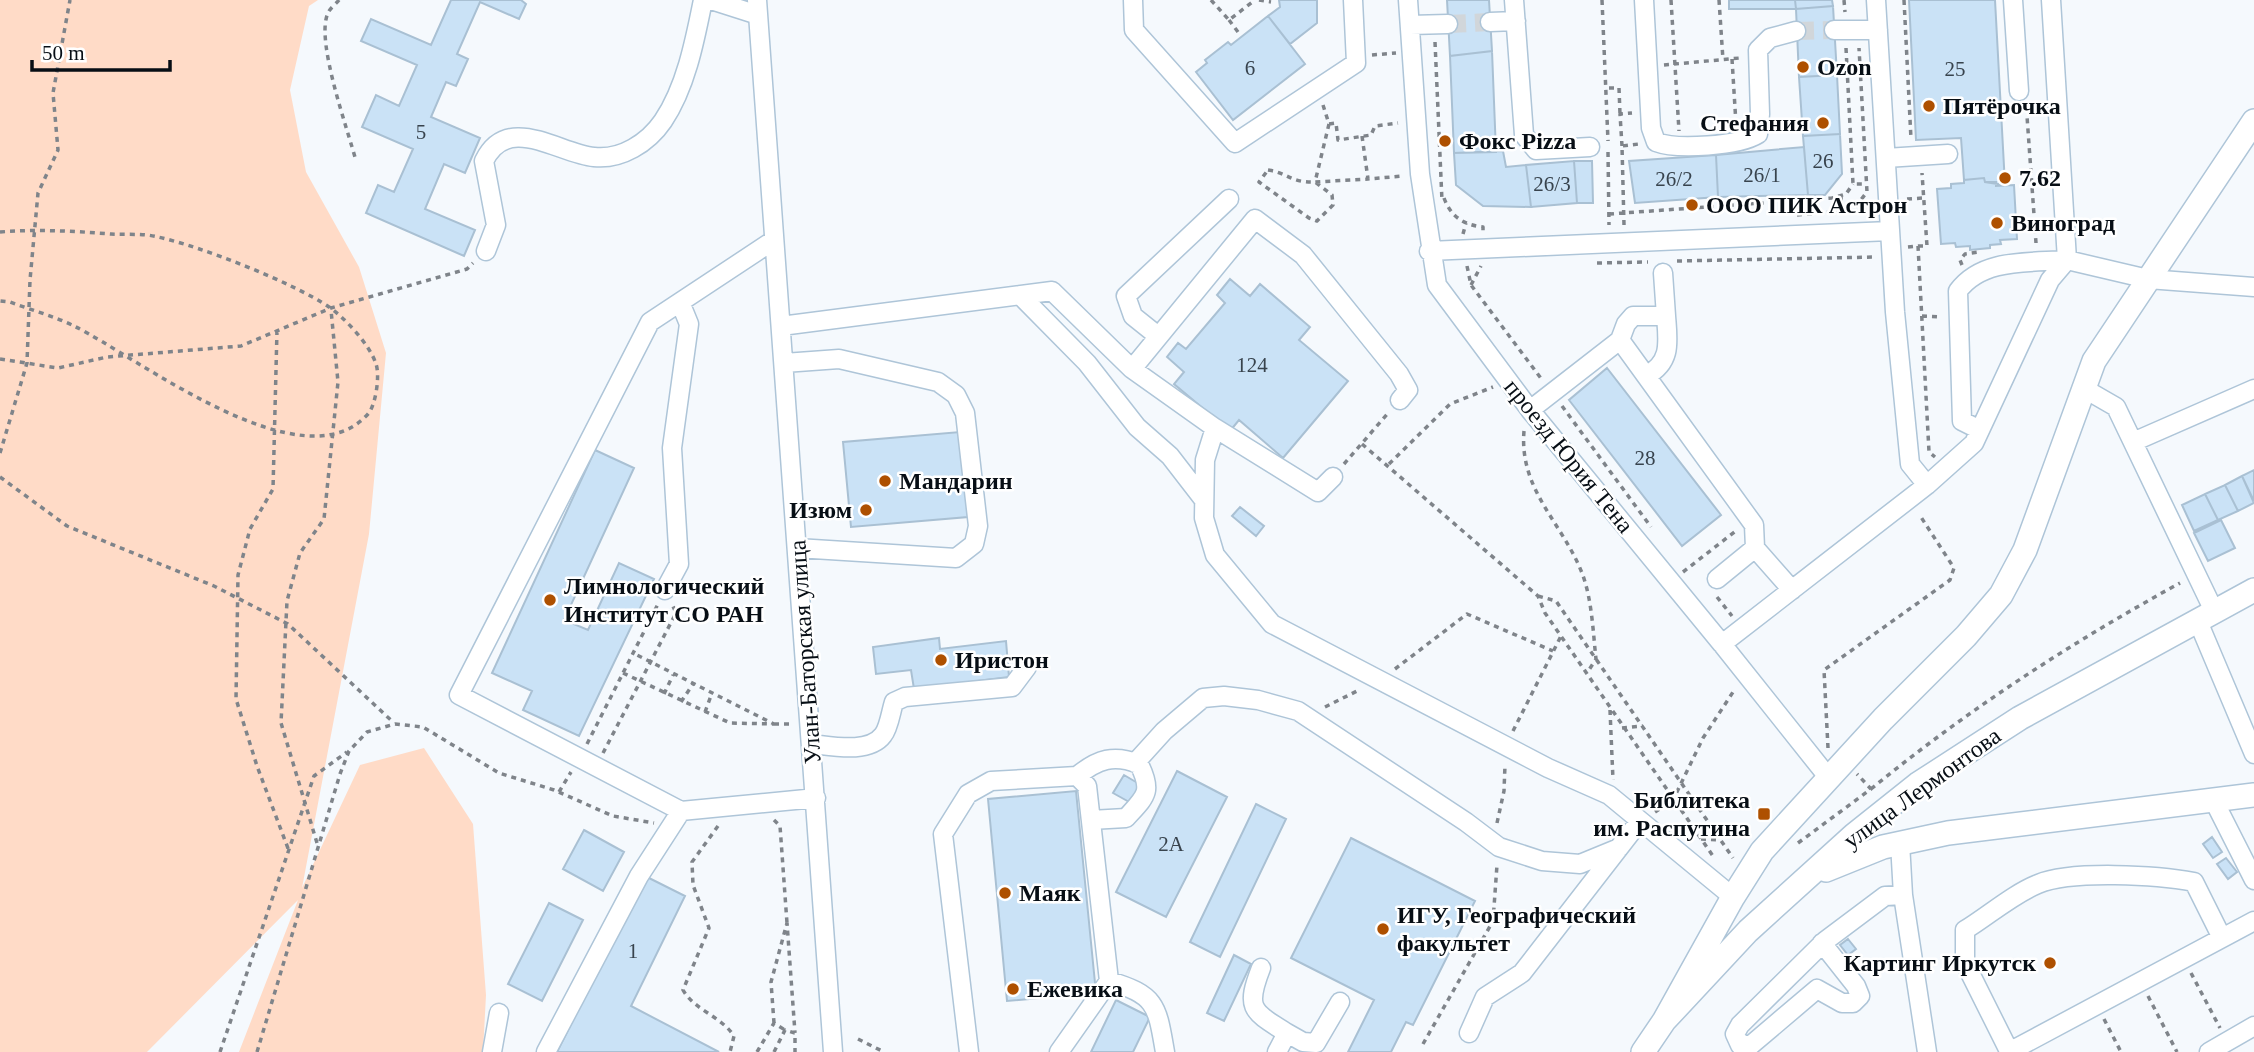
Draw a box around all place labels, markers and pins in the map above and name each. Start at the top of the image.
place label: Ozon [1817,54,1872,80]
marker: Ozon [1795,59,1811,75]
place label: Пятёрочка [1943,93,2061,119]
marker: Пятёрочка [1921,98,1937,114]
place label: Стефания [1700,110,1809,136]
marker: Стефания [1815,115,1831,131]
place label: Фокс Pizza [1459,128,1576,154]
marker: Фокс Pizza [1437,133,1453,149]
place label: 7.62 [2019,165,2061,191]
marker: 7.62 [1997,170,2013,186]
place label: ООО ПИК Астрон [1706,192,1908,218]
marker: ООО ПИК Астрон [1684,197,1700,213]
place label: Виноград [2011,210,2115,236]
marker: Виноград [1989,215,2005,231]
place label: Мандарин [899,468,1013,494]
marker: Мандарин [877,473,893,489]
place label: Изюм [789,497,852,523]
marker: Изюм [858,502,874,518]
place label: Лимнологический Институт СО РАН [564,573,765,627]
marker: Лимнологический Институт СО РАН [542,592,558,608]
place label: Иристон [955,647,1049,673]
marker: Иристон [933,652,949,668]
place label: Библитека им. Распутина [1593,787,1750,841]
marker: Библитека им. Распутина [1756,806,1772,822]
place label: Маяк [1019,880,1081,906]
marker: Маяк [997,885,1013,901]
place label: ИГУ, Географический факультет [1397,902,1636,956]
marker: ИГУ, Географический факультет [1375,921,1391,937]
place label: Картинг Иркутск [1843,950,2036,976]
marker: Картинг Иркутск [2042,955,2058,971]
place label: Ежевика [1027,976,1123,1002]
marker: Ежевика [1005,981,1021,997]

